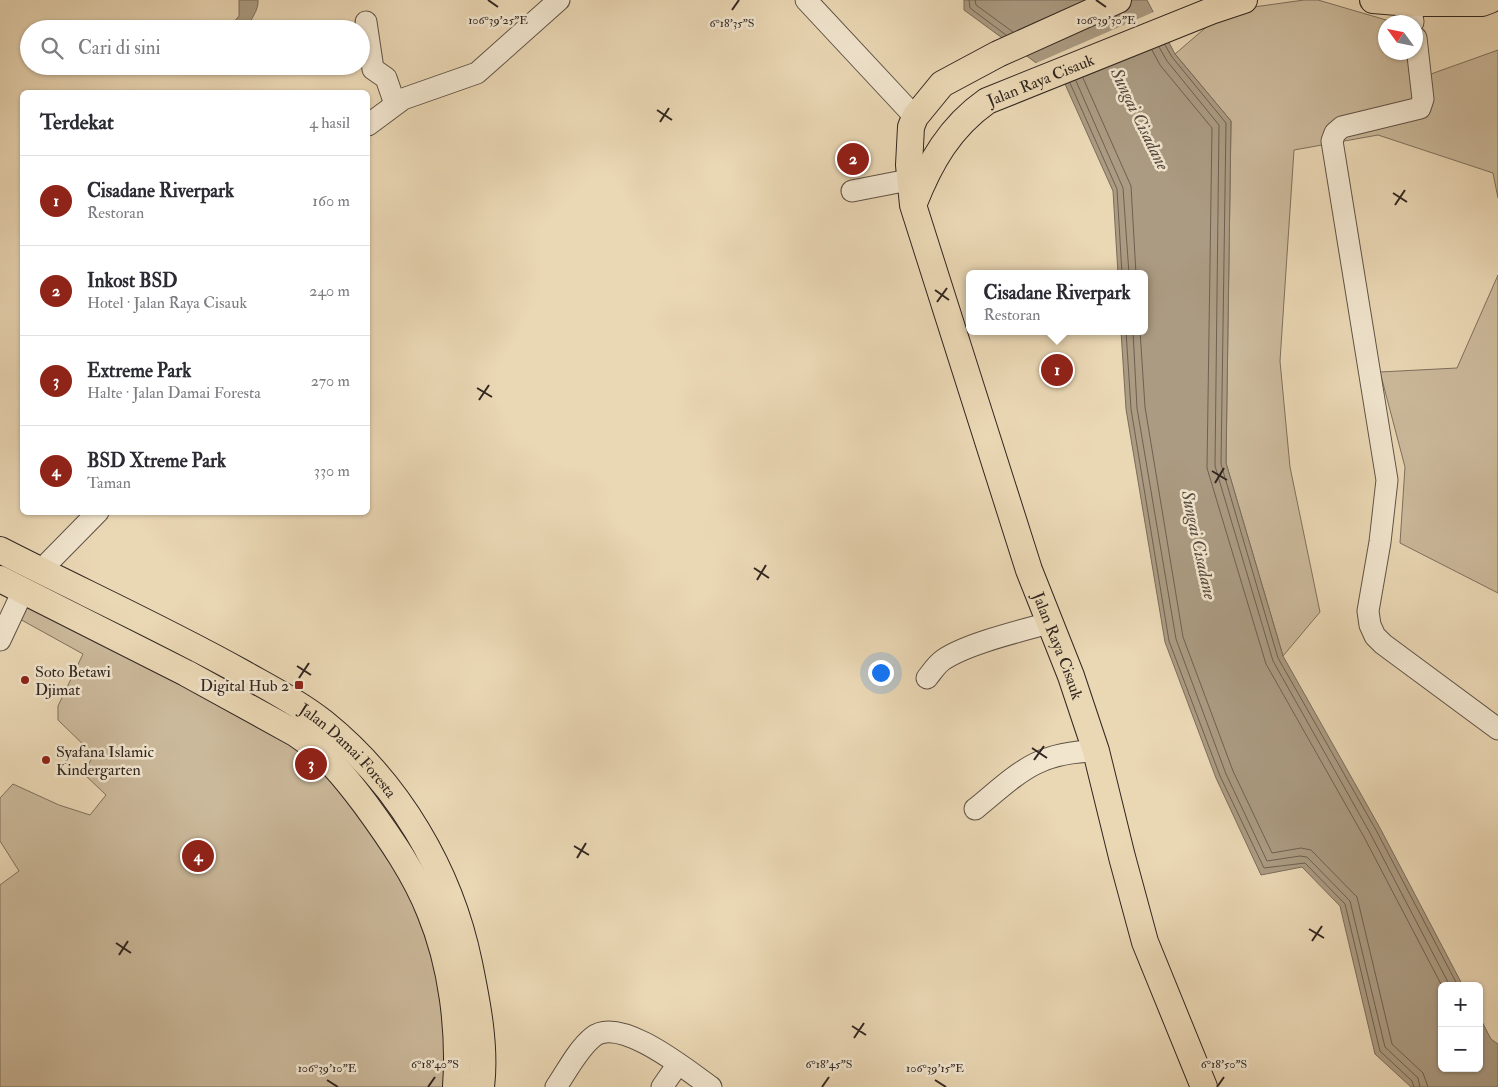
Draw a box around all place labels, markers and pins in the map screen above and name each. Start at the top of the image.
pin: 2 [837,140,869,178]
pin: 1 [1041,351,1073,389]
place label: Soto Betawi Djimat [35,662,111,700]
marker: Soto Betawi Djimat [19,674,31,686]
place label: Digital Hub 2 [200,676,289,696]
marker: Digital Hub 2 [293,679,305,691]
place label: Syafana Islamic Kindergarten [56,742,154,780]
pin: 3 [295,745,327,783]
marker: Syafana Islamic Kindergarten [40,754,52,766]
pin: 4 [182,837,214,875]

